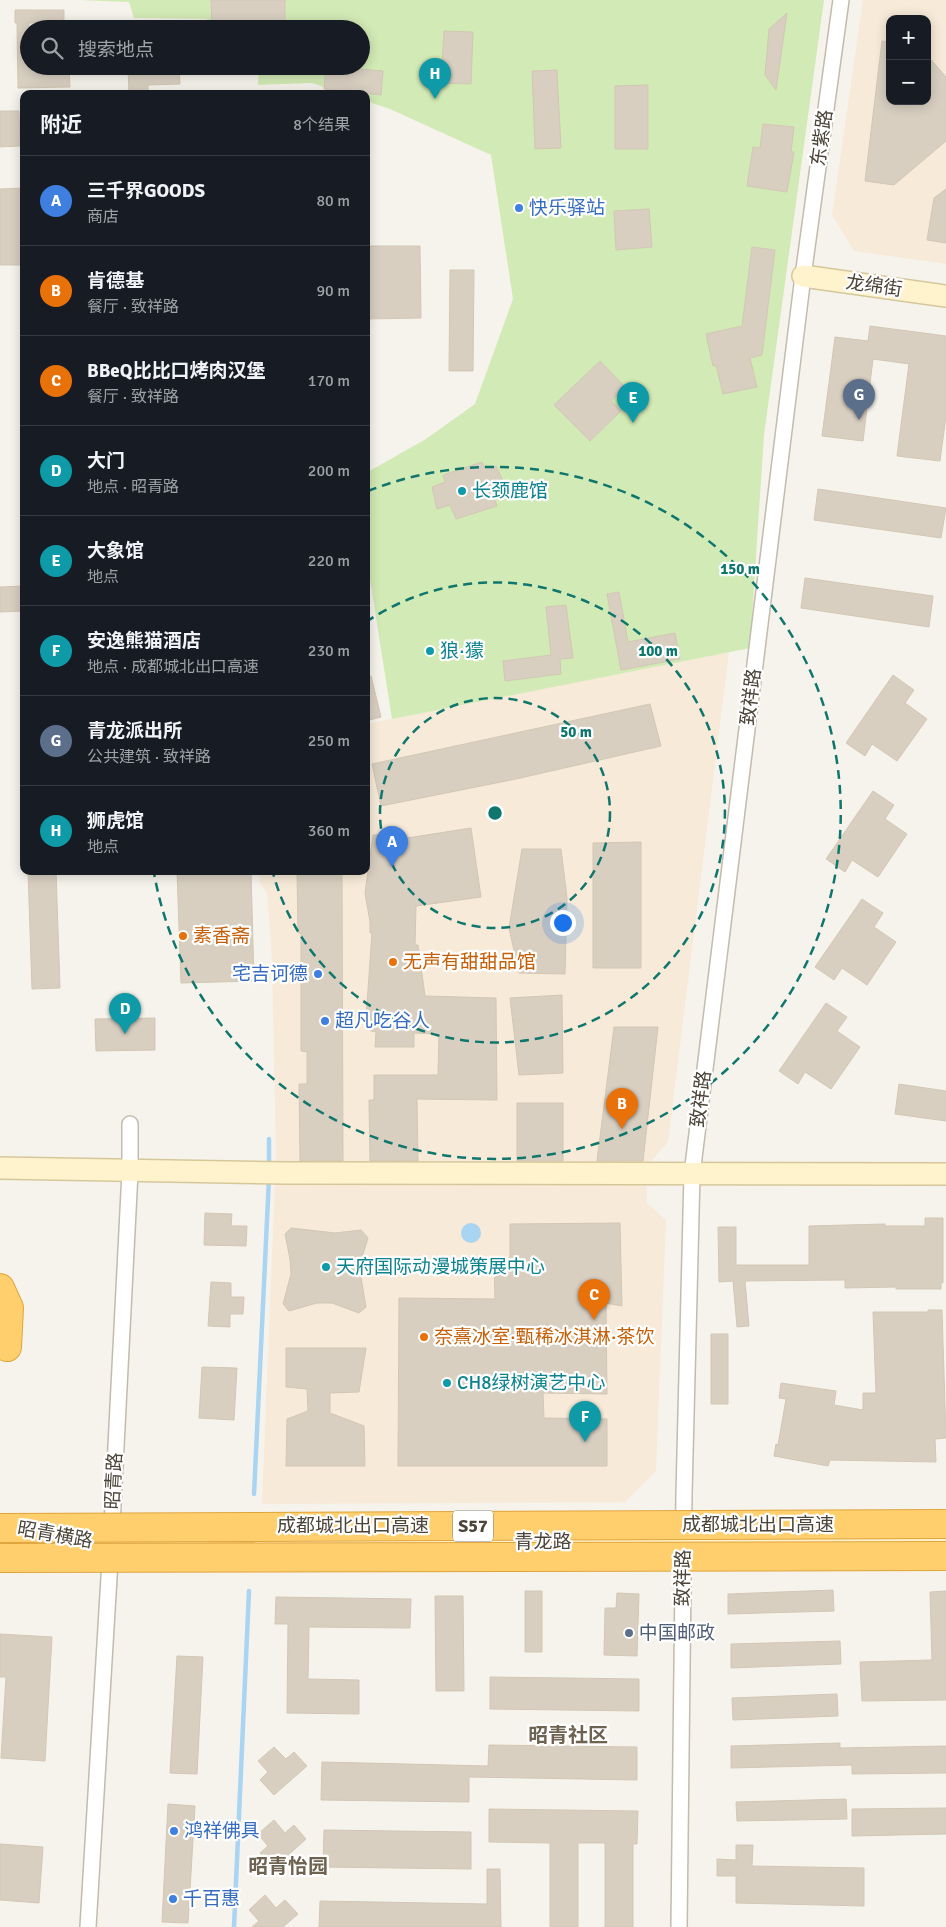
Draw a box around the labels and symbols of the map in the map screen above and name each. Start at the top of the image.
pin: H [419,58,451,99]
street label: 东紫路 [806,108,838,168]
place label: 快乐驿站 [529,196,605,220]
marker: 快乐驿站 [513,202,525,214]
street label: 龙绵街 [844,270,904,302]
pin: G [843,379,875,420]
pin: E [617,382,649,423]
place label: 长颈鹿馆 [472,479,548,503]
marker: 长颈鹿馆 [456,485,468,497]
text: 150 m [720,560,760,578]
place label: 狼·獴 [440,639,484,663]
text: 100 m [638,642,678,660]
marker: 狼·獴 [424,645,436,657]
street label: 致祥路 [736,667,766,727]
text: 50 m [560,723,592,741]
centre of rings [486,804,504,822]
pin: A [376,826,408,867]
your location [550,910,576,936]
place label: 素香斋 [193,924,250,948]
marker: 素香斋 [177,930,189,942]
place label: 无声有甜甜品馆 [403,950,536,974]
marker: 无声有甜甜品馆 [387,956,399,968]
place label: 宅吉诃德 [232,962,308,986]
marker: 宅吉诃德 [312,968,324,980]
pin: D [109,993,141,1034]
place label: 超凡吃谷人 [335,1009,430,1033]
marker: 超凡吃谷人 [319,1015,331,1027]
street label: 致祥路 [686,1069,716,1129]
pin: B [606,1088,638,1129]
place label: 天府国际动漫城策展中心 [336,1255,545,1279]
marker: 天府国际动漫城策展中心 [320,1261,332,1273]
pin: C [578,1279,610,1320]
place label: 奈熹冰室·甄稀冰淇淋·茶饮 [434,1325,655,1349]
marker: 奈熹冰室·甄稀冰淇淋·茶饮 [418,1331,430,1343]
place label: CH8绿树演艺中心 [457,1371,606,1395]
marker: CH8绿树演艺中心 [441,1377,453,1389]
pin: F [569,1401,601,1442]
street label: 昭青路 [101,1452,127,1510]
road number: S57 [453,1510,493,1542]
street label: 成都城北出口高速 [682,1513,834,1537]
street label: 成都城北出口高速 [277,1514,429,1538]
street label: 昭青横路 [15,1517,95,1553]
street label: 青龙路 [514,1530,572,1554]
street label: 致祥路 [671,1549,695,1607]
place label: 中国邮政 [639,1621,715,1645]
marker: 中国邮政 [623,1627,635,1639]
district label: 昭青社区 [528,1723,608,1748]
place label: 鸿祥佛具 [184,1819,260,1843]
marker: 鸿祥佛具 [168,1825,180,1837]
district label: 昭青怡园 [248,1854,328,1879]
place label: 千百惠 [183,1887,240,1911]
marker: 千百惠 [167,1893,179,1905]

